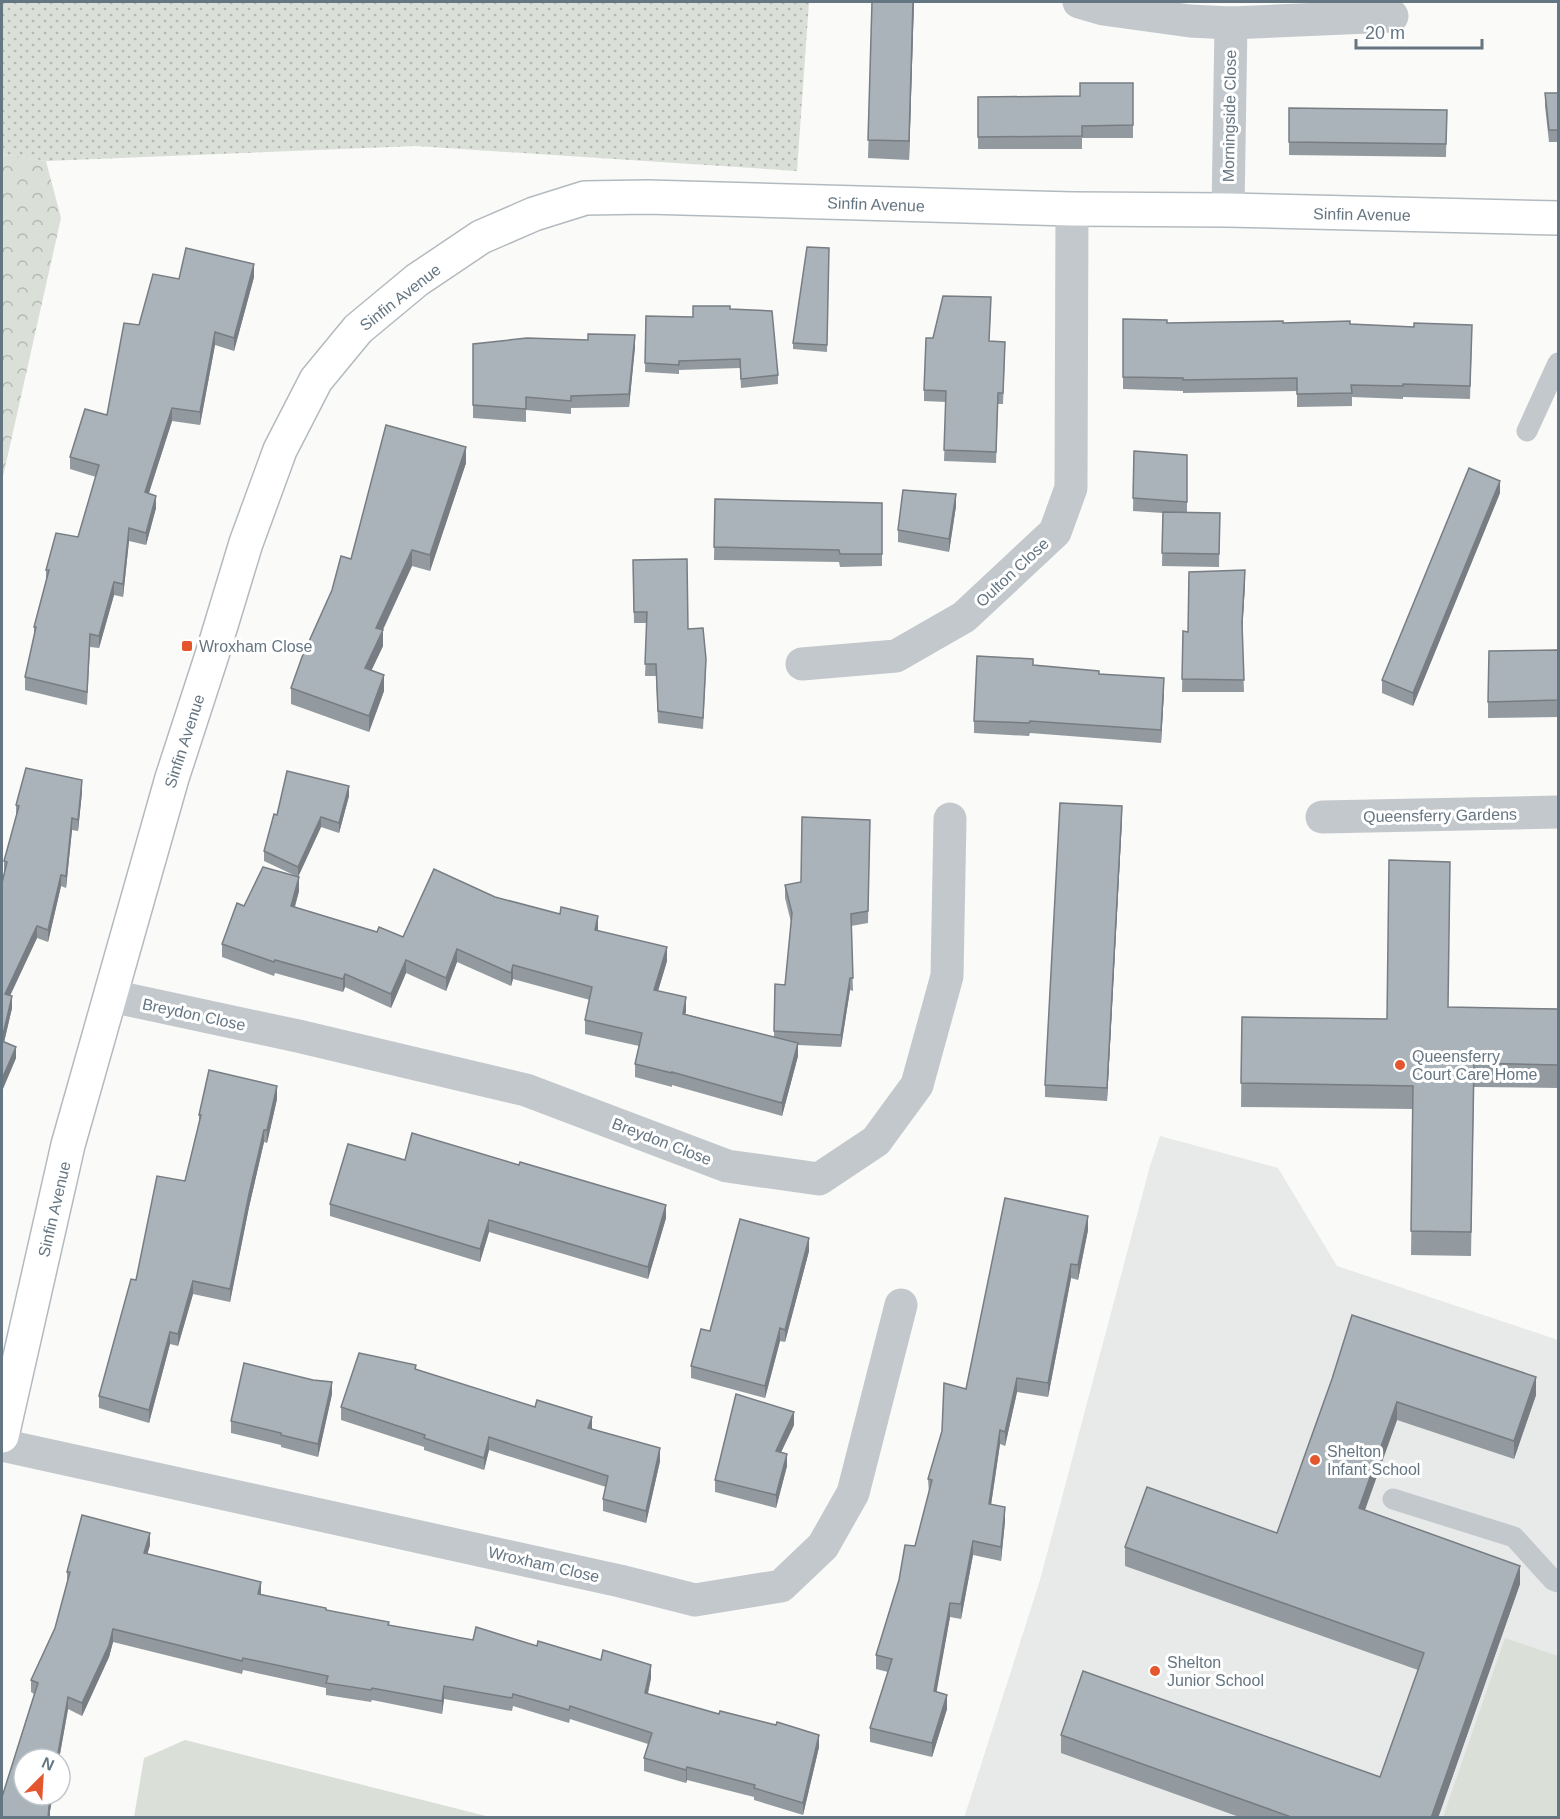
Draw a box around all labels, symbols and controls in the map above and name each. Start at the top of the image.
scale bar [1356,12,1482,50]
text: 20 m [1365,23,1405,43]
street label: Morningside Close [1220,50,1239,182]
street label: Sinfin Avenue [827,194,925,215]
street label: Sinfin Avenue [1313,205,1411,224]
street label: Sinfin Avenue [357,261,444,334]
street label: Oulton Close [973,535,1052,610]
place label: Wroxham Close [199,638,313,655]
marker: Wroxham Close [180,639,194,653]
street label: Sinfin Avenue [161,692,208,790]
street label: Queensferry Gardens [1363,806,1517,825]
street label: Breydon Close [141,995,247,1034]
place label: Queensferry Court Care Home [1412,1048,1537,1083]
marker: Queensferry Court Care Home [1393,1058,1407,1072]
street label: Breydon Close [610,1115,714,1168]
street label: Sinfin Avenue [35,1160,74,1259]
place label: Shelton Infant School [1327,1443,1420,1478]
marker: Shelton Infant School [1308,1453,1322,1467]
street label: Wroxham Close [487,1543,601,1586]
place label: Shelton Junior School [1167,1654,1264,1689]
marker: Shelton Junior School [1148,1664,1162,1678]
north arrow [12,1747,72,1807]
text: N [39,1754,57,1774]

